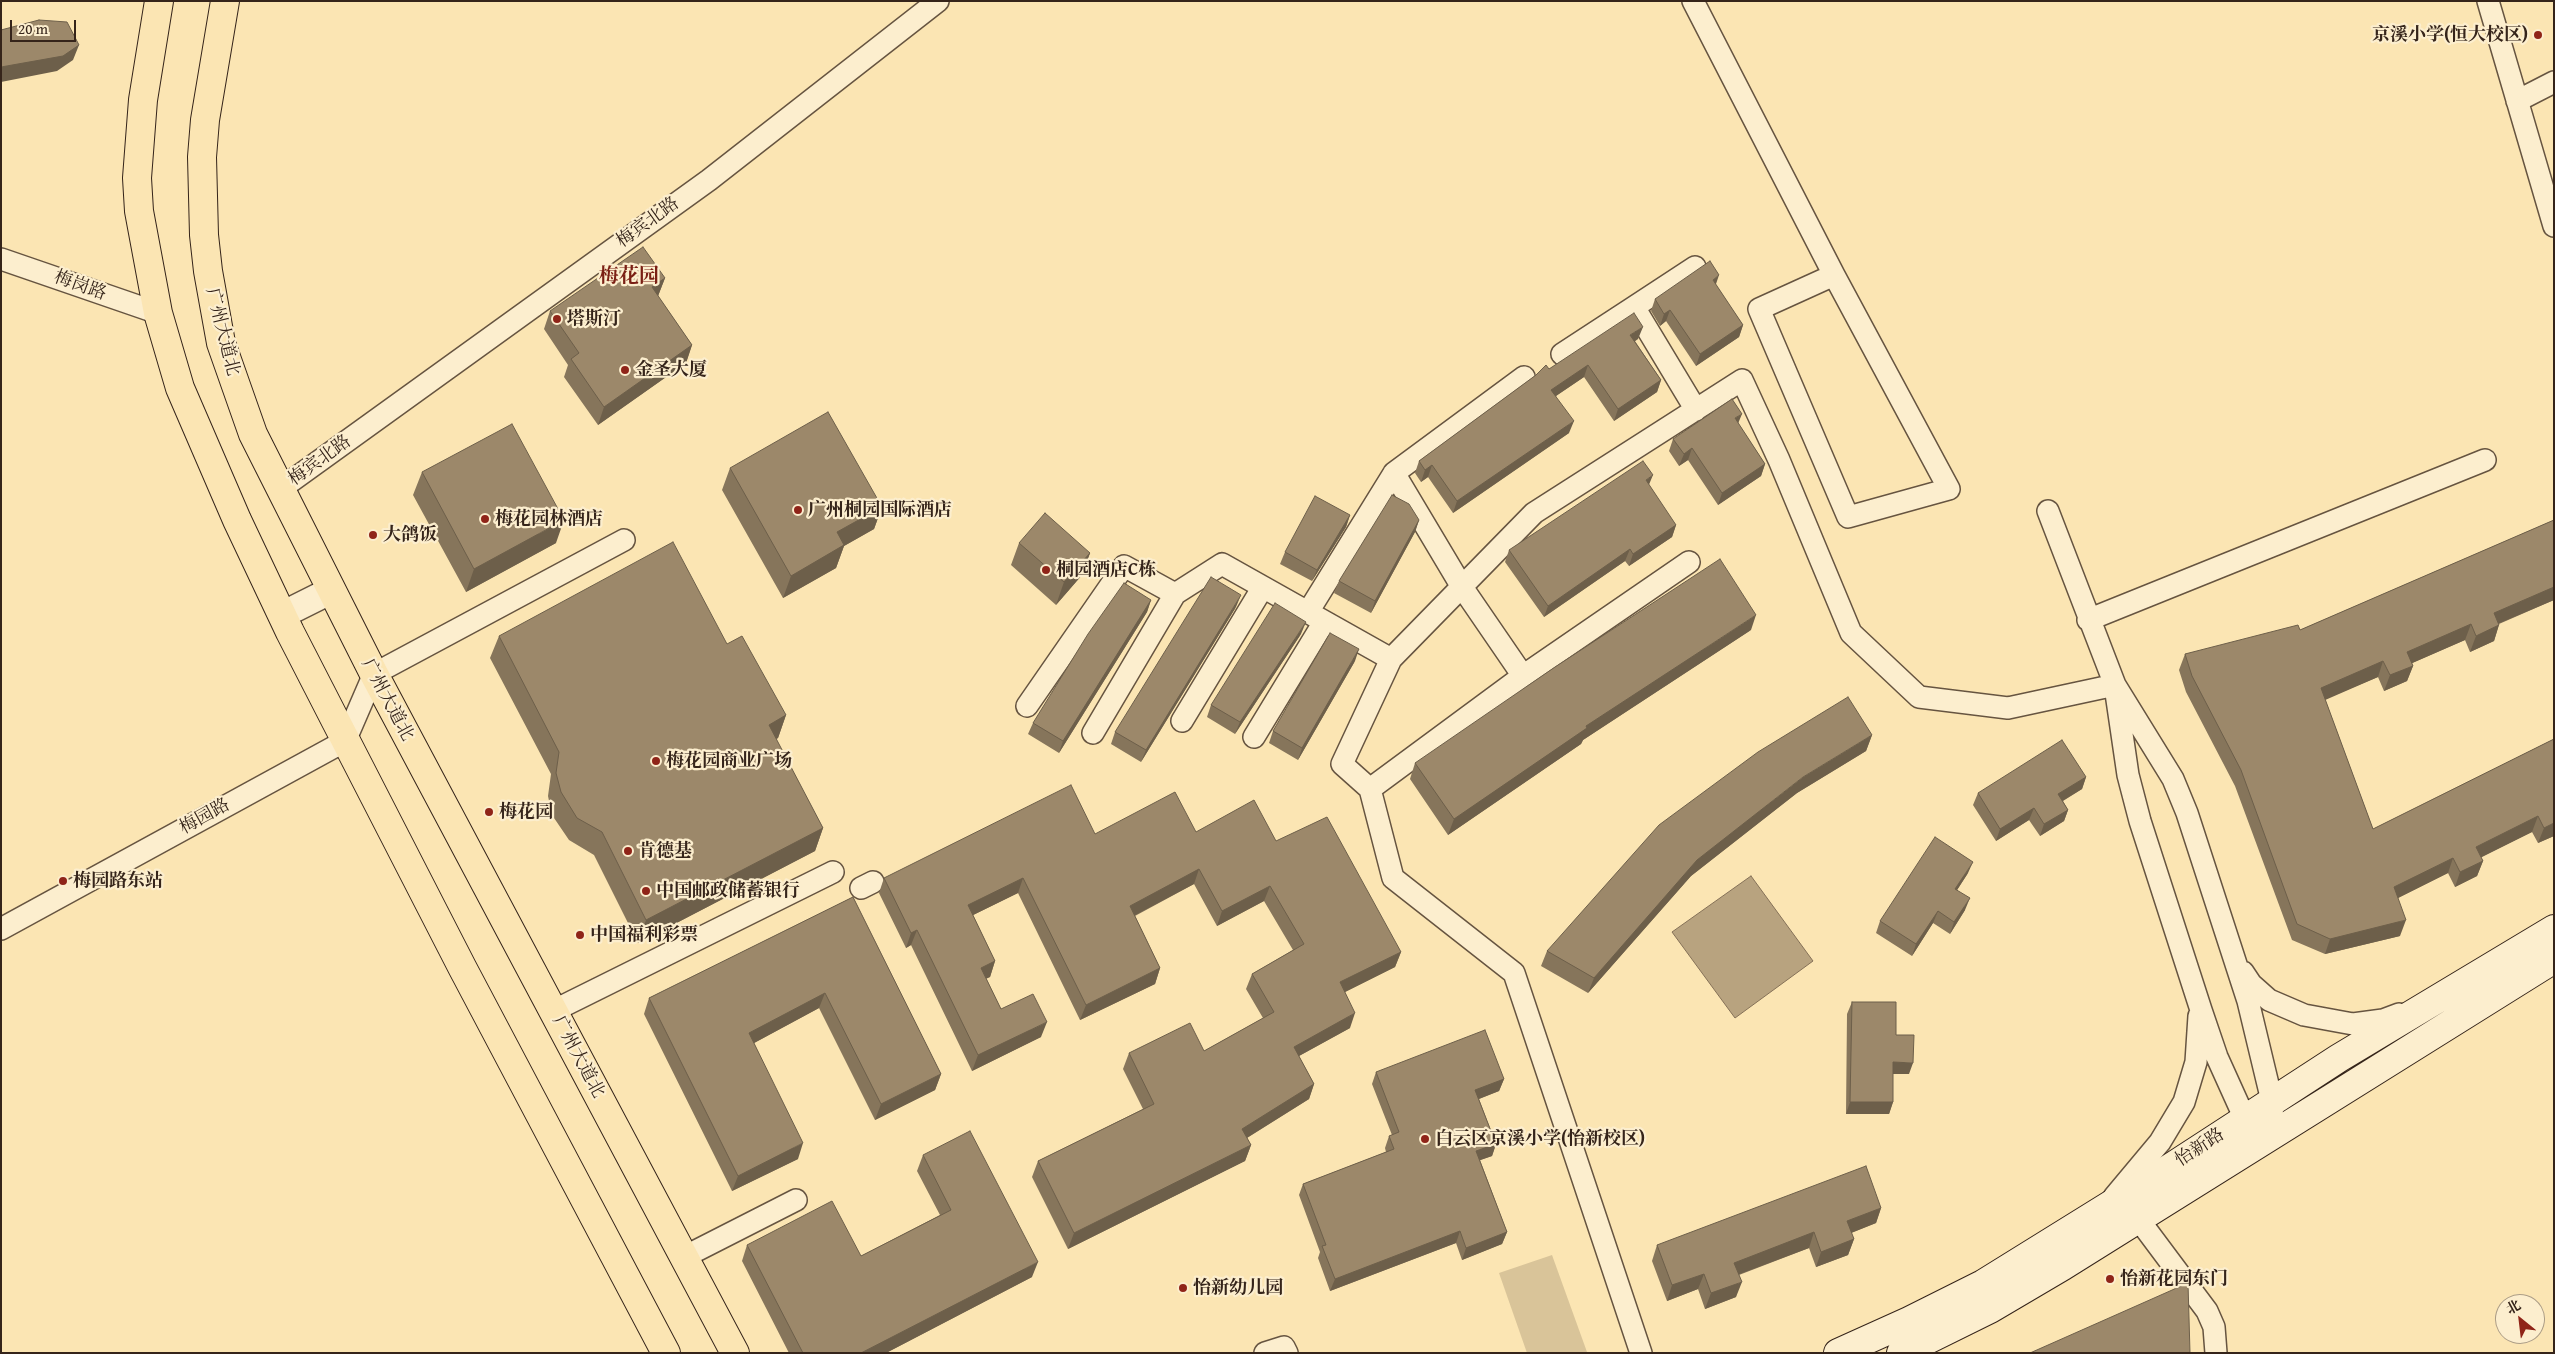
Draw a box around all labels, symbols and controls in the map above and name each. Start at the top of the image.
scale bar [12,10,79,42]
text: 20 m [18,18,48,39]
place label: 京溪小学(恒大校区) [2372,24,2528,46]
marker: 京溪小学(恒大校区) [2532,29,2544,41]
street label: 梅宾北路 [613,193,683,253]
district label: 梅花园 [599,265,659,289]
street label: 梅岗路 [51,267,109,305]
street label: 广州大道北 [201,286,243,378]
place label: 塔斯汀 [567,308,621,330]
marker: 塔斯汀 [551,313,563,325]
place label: 金圣大厦 [635,359,707,381]
marker: 金圣大厦 [619,364,631,376]
street label: 梅宾北路 [285,431,355,491]
place label: 广州桐园国际酒店 [808,499,952,521]
marker: 广州桐园国际酒店 [792,504,804,516]
place label: 梅花园林酒店 [495,508,603,530]
marker: 梅花园林酒店 [479,513,491,525]
place label: 大鸽饭 [383,524,437,546]
marker: 大鸽饭 [367,529,379,541]
place label: 桐园酒店C栋 [1056,559,1156,581]
marker: 桐园酒店C栋 [1040,564,1052,576]
street label: 广州大道北 [356,655,418,745]
place label: 梅花园商业广场 [666,750,792,772]
marker: 梅花园商业广场 [650,755,662,767]
street label: 梅园路 [176,794,234,840]
place label: 梅花园 [499,801,553,823]
marker: 梅花园 [483,806,495,818]
place label: 肯德基 [638,840,692,862]
marker: 肯德基 [622,845,634,857]
place label: 梅园路东站 [73,870,163,892]
marker: 梅园路东站 [57,875,69,887]
place label: 中国邮政储蓄银行 [656,880,800,902]
marker: 中国邮政储蓄银行 [640,885,652,897]
place label: 中国福利彩票 [590,924,698,946]
marker: 中国福利彩票 [574,929,586,941]
street label: 广州大道北 [547,1012,609,1102]
street label: 怡新路 [2171,1124,2229,1172]
place label: 白云区京溪小学(怡新校区) [1435,1128,1645,1150]
marker: 白云区京溪小学(怡新校区) [1419,1133,1431,1145]
place label: 怡新花园东门 [2120,1268,2228,1290]
marker: 怡新花园东门 [2104,1273,2116,1285]
place label: 怡新幼儿园 [1193,1277,1283,1299]
marker: 怡新幼儿园 [1177,1282,1189,1294]
north arrow [2495,1294,2545,1344]
text: 北 [2502,1295,2524,1319]

